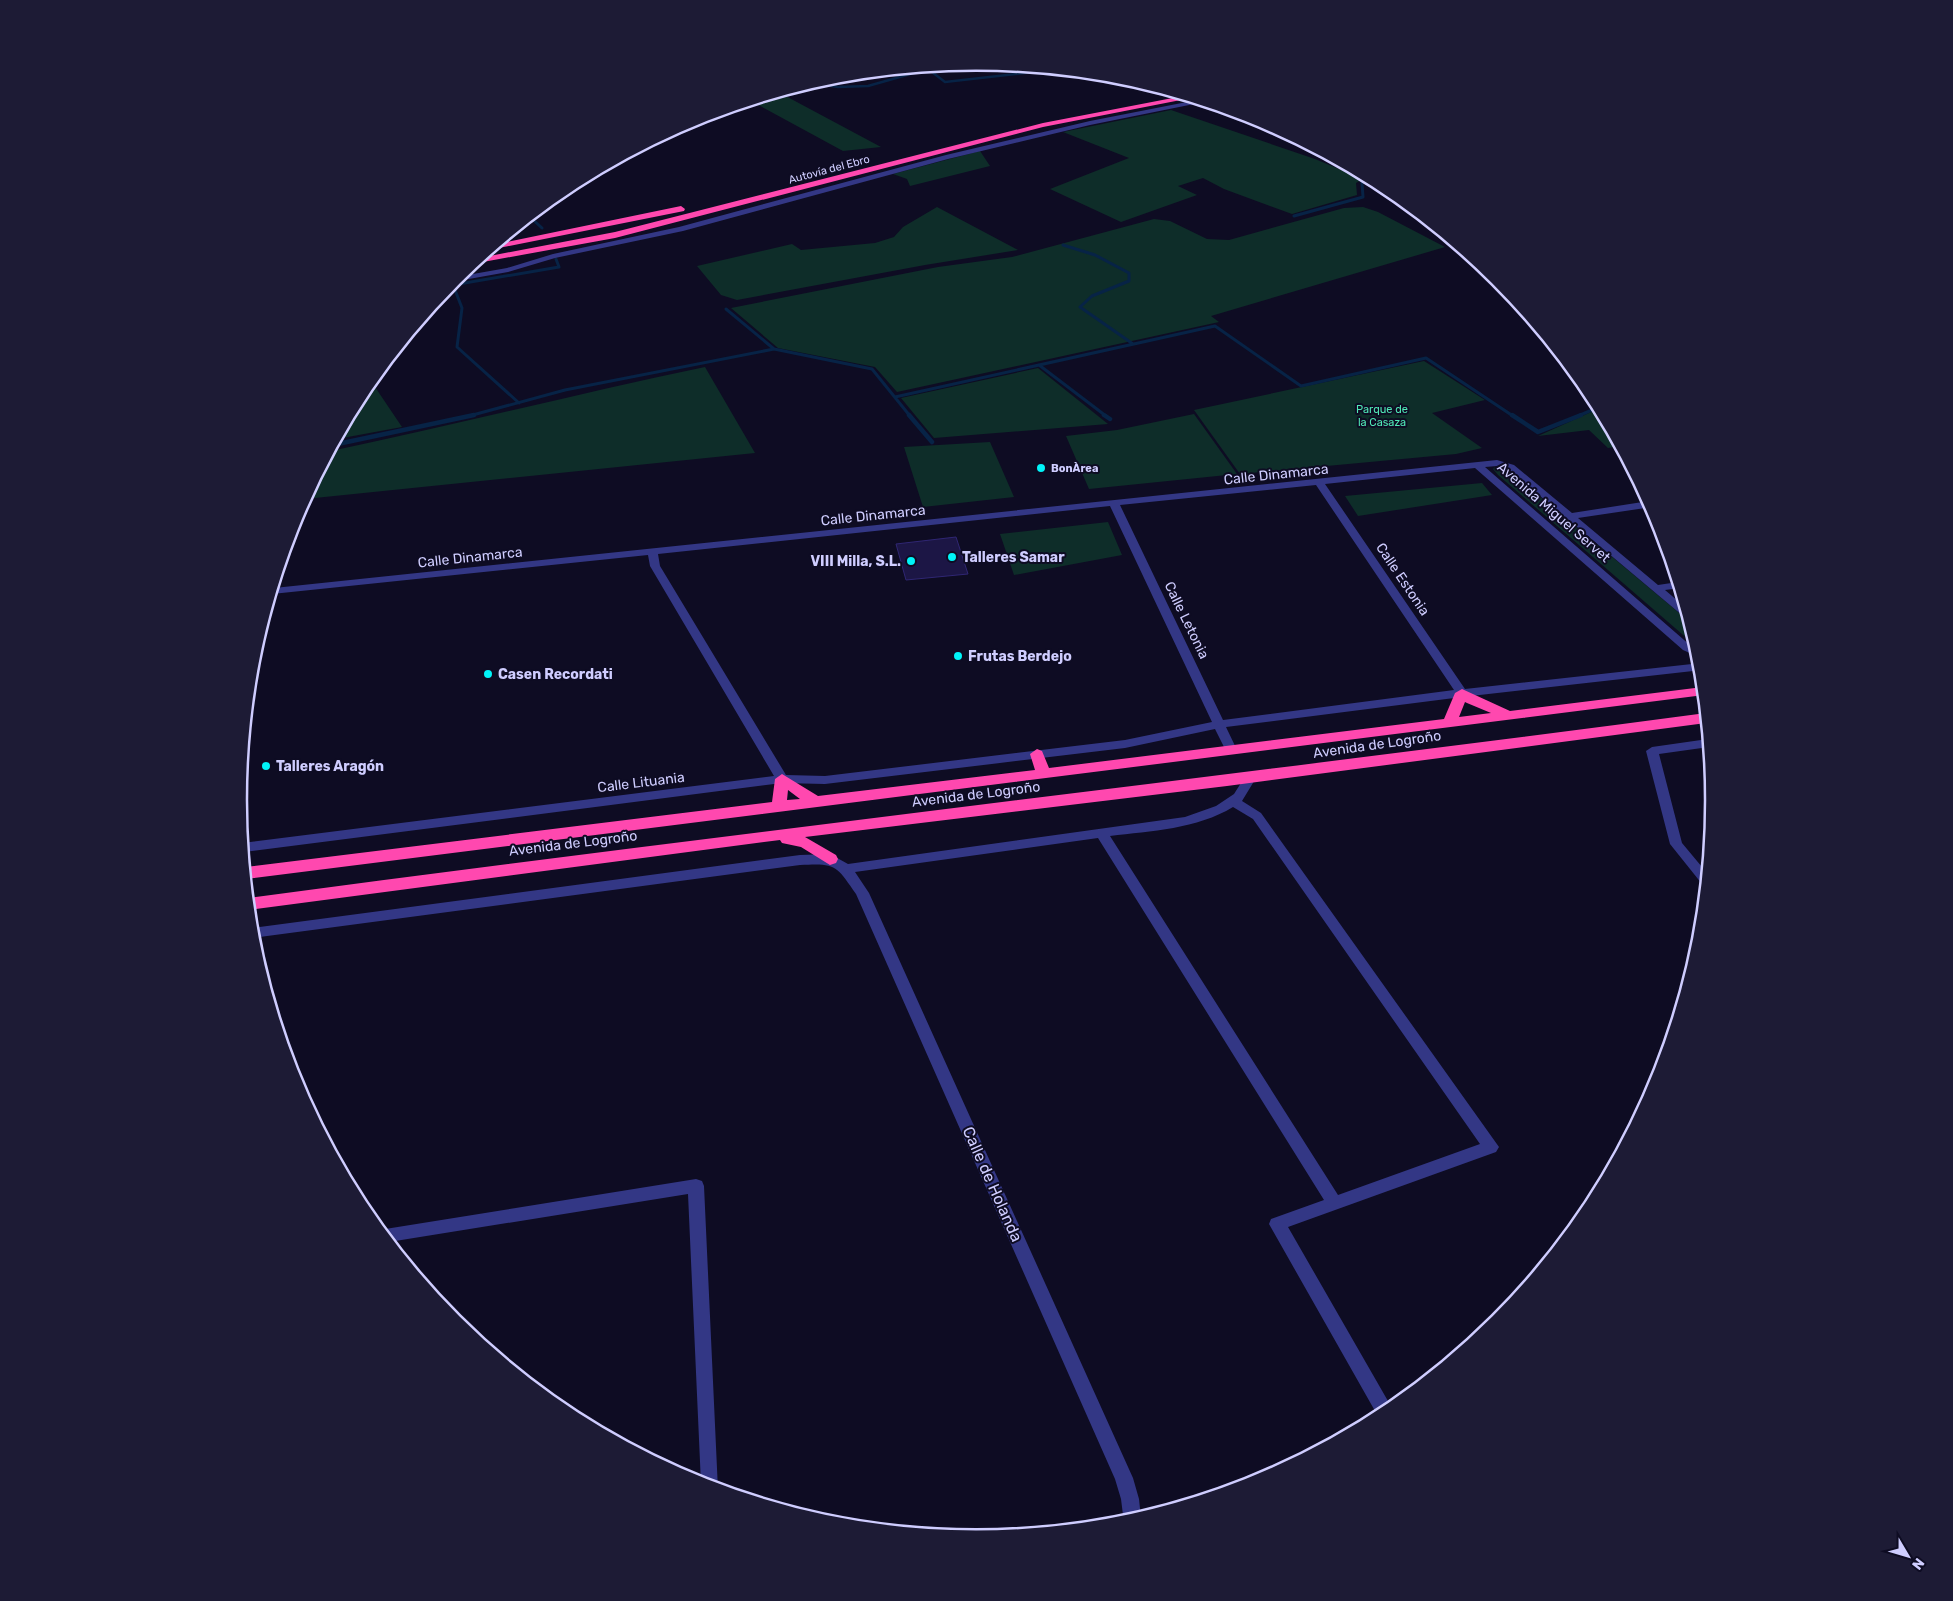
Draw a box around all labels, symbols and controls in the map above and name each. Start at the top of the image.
street label: Autovía del Ebro [787,152,871,187]
park label: Parque de la Casaza [1356,403,1408,429]
street label: Avenida Miguel Servet [1494,459,1614,566]
street label: Calle Dinamarca [1223,461,1329,488]
marker: BonÀrea [1035,462,1047,474]
place label: BonÀrea [1051,462,1098,475]
street label: Calle Dinamarca [820,502,926,529]
street label: Calle Estonia [1372,540,1433,619]
street label: Calle Dinamarca [417,544,523,571]
place label: Talleres Samar [962,549,1065,566]
marker: Talleres Samar [946,551,958,563]
place label: VIII Milla, S.L. [810,553,901,570]
marker: VIII Milla, S.L. [905,555,917,567]
street label: Calle Letonia [1161,579,1213,662]
place label: Frutas Berdejo [968,648,1072,665]
marker: Frutas Berdejo [952,650,964,662]
place label: Casen Recordati [498,666,613,683]
marker: Casen Recordati [482,668,494,680]
street label: Avenida de Logroño [1312,727,1442,762]
place label: Talleres Aragón [276,758,384,775]
marker: Talleres Aragón [260,760,272,772]
street label: Calle Lituania [597,769,686,796]
street label: Avenida de Logroño [911,778,1041,811]
street label: Avenida de Logroño [508,827,638,860]
street label: Calle de Holanda [959,1124,1026,1245]
north arrow [1883,1531,1933,1581]
text: N [1908,1554,1928,1573]

